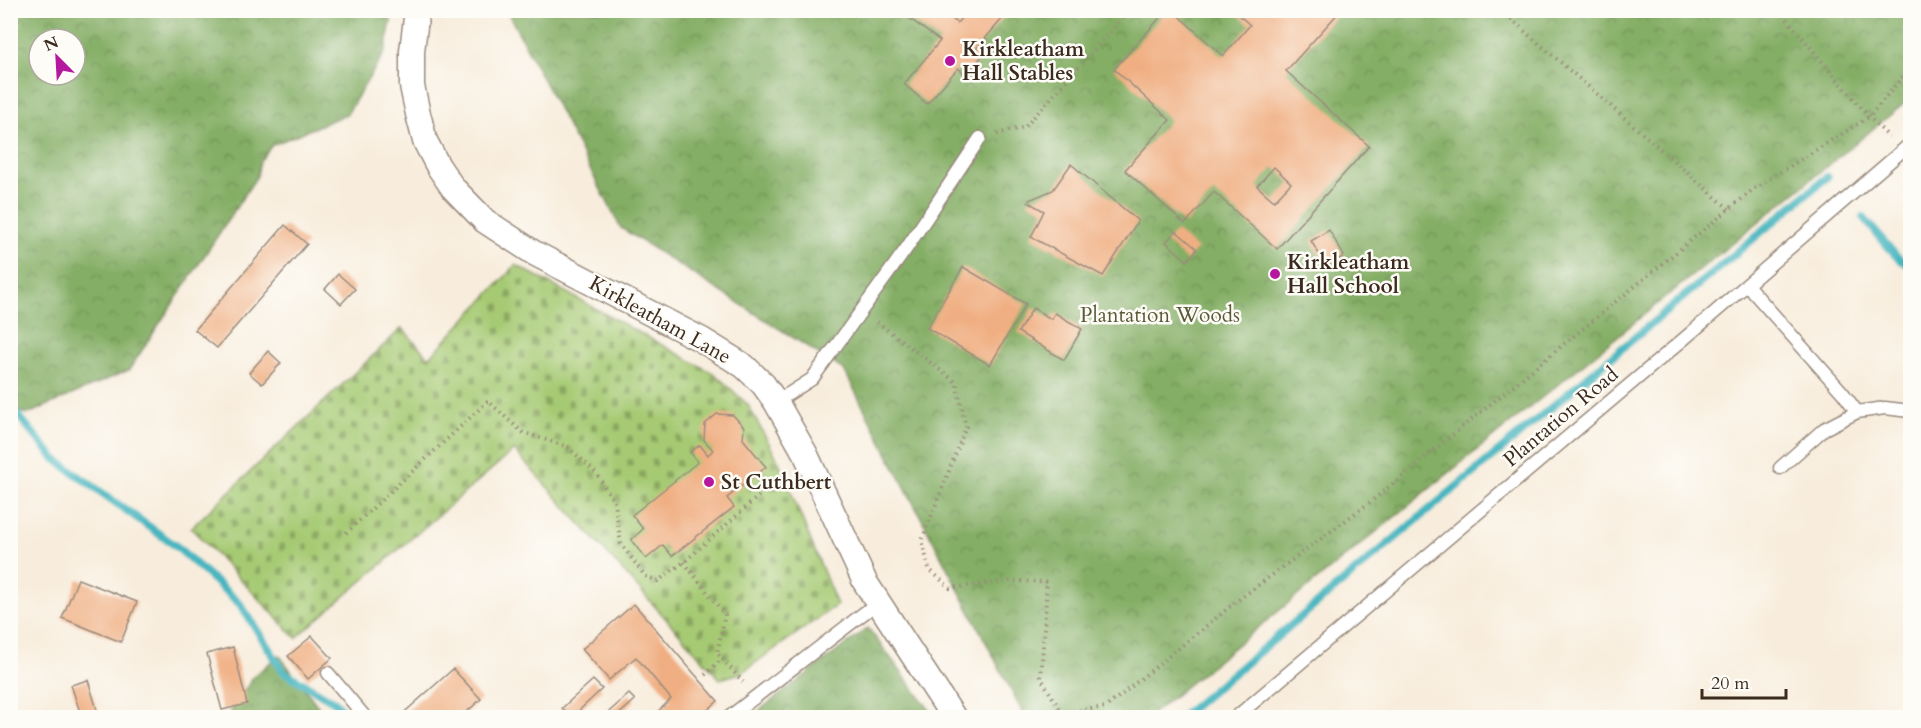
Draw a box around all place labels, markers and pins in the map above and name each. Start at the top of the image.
place label: Kirkleatham Hall Stables [962,35,1085,88]
marker: Kirkleatham Hall Stables [943,54,957,68]
place label: Kirkleatham Hall School [1287,248,1410,301]
marker: Kirkleatham Hall School [1268,267,1282,281]
place label: St Cuthbert [721,468,832,497]
marker: St Cuthbert [702,475,716,489]

